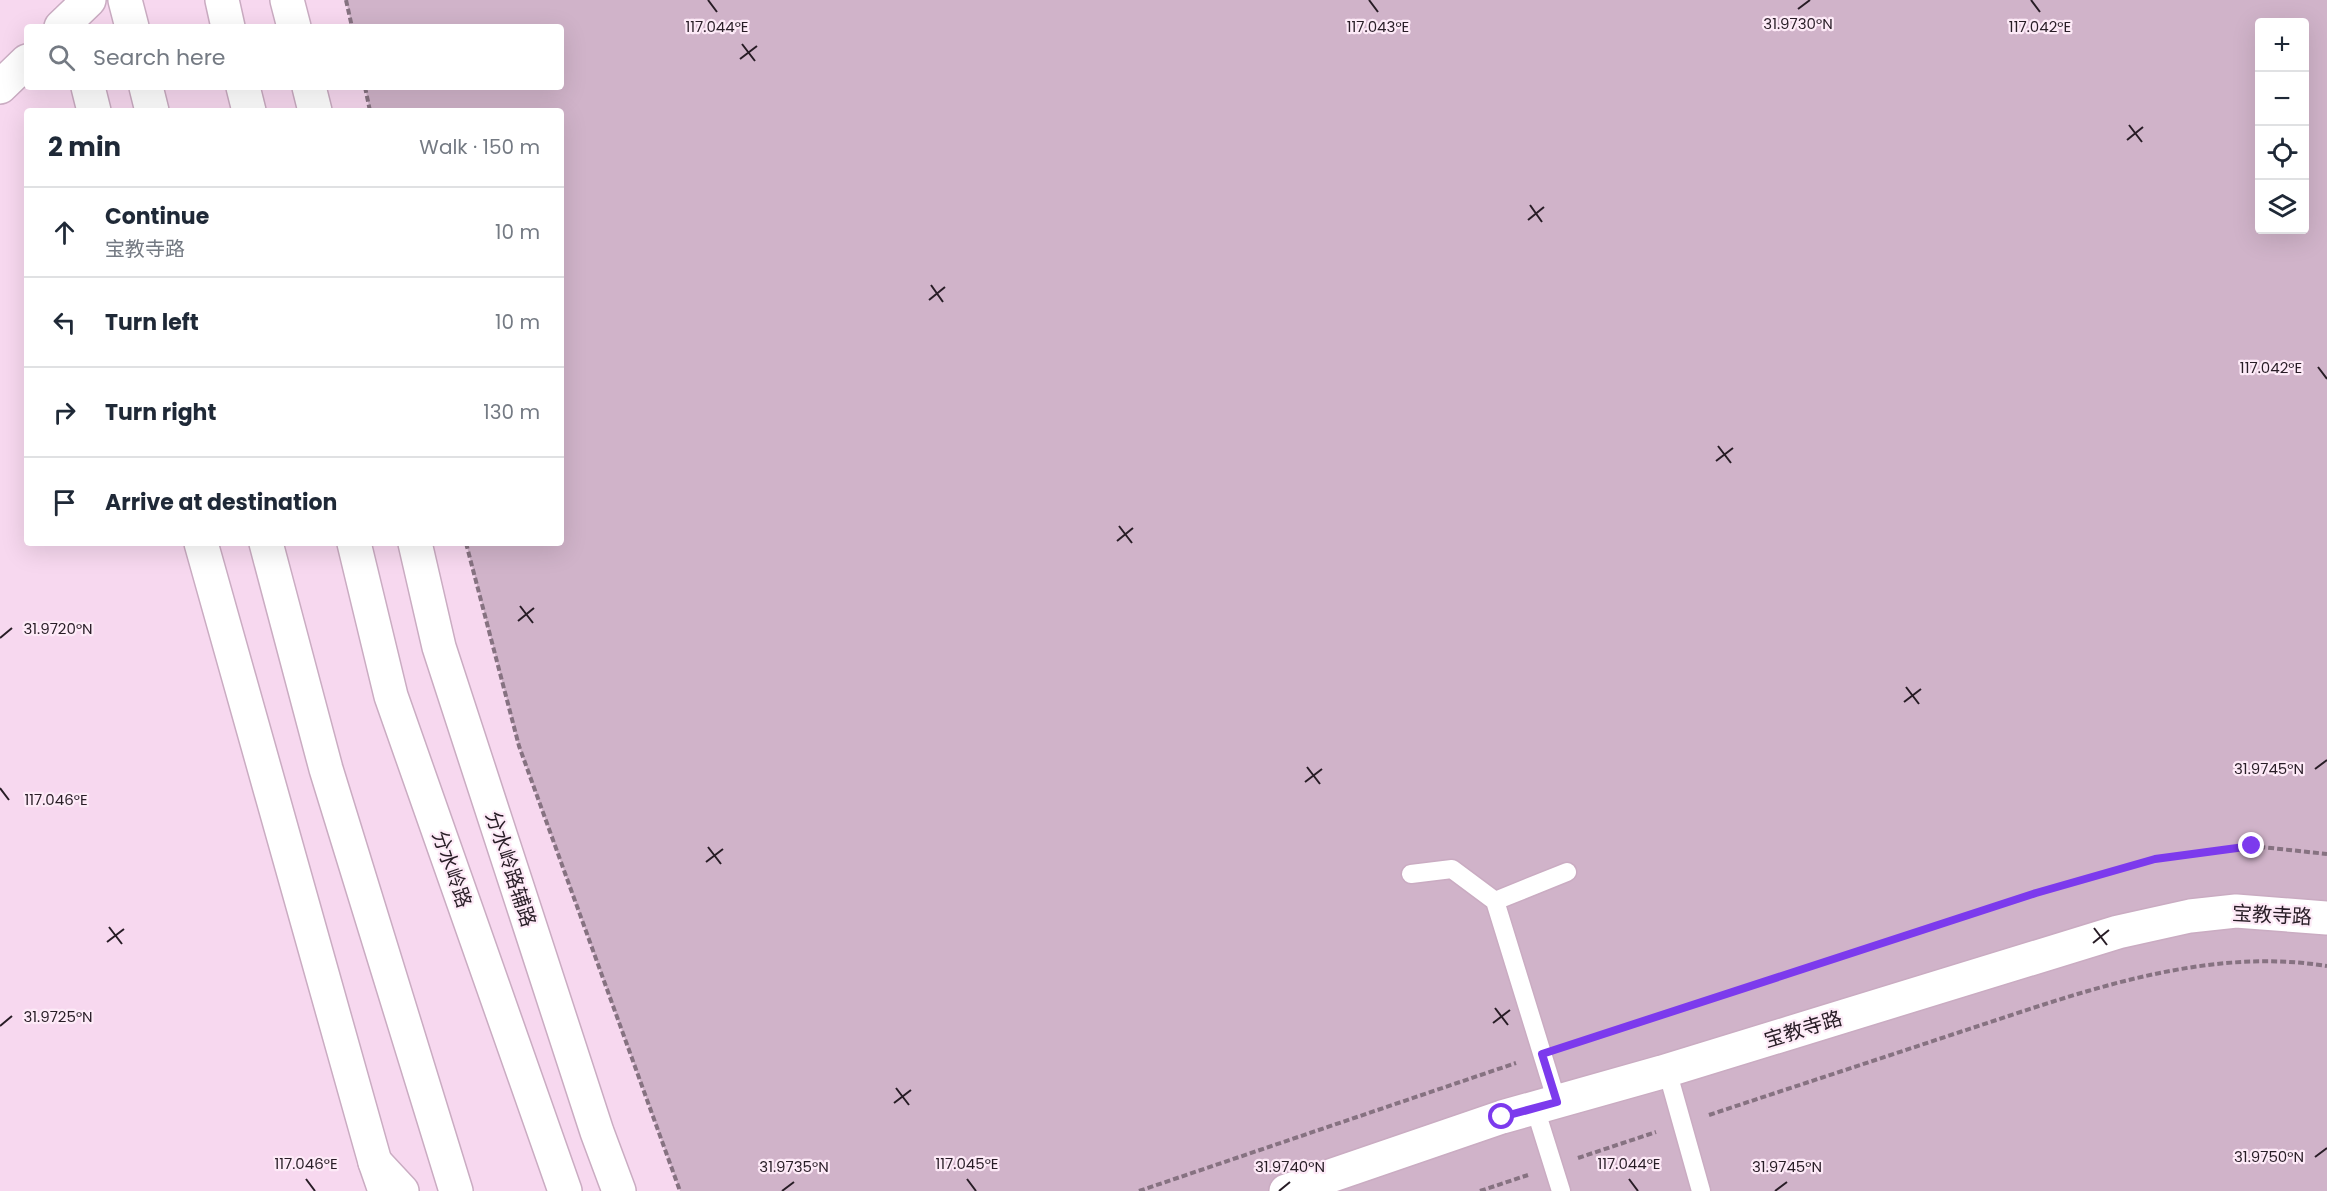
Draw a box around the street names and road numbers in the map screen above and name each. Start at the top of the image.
street label: 分水岭路辅路 [479,808,543,930]
street label: 分水岭路 [426,827,478,911]
street label: 宝教寺路 [2231,899,2313,931]
street label: 宝教寺路 [1761,1004,1845,1054]

